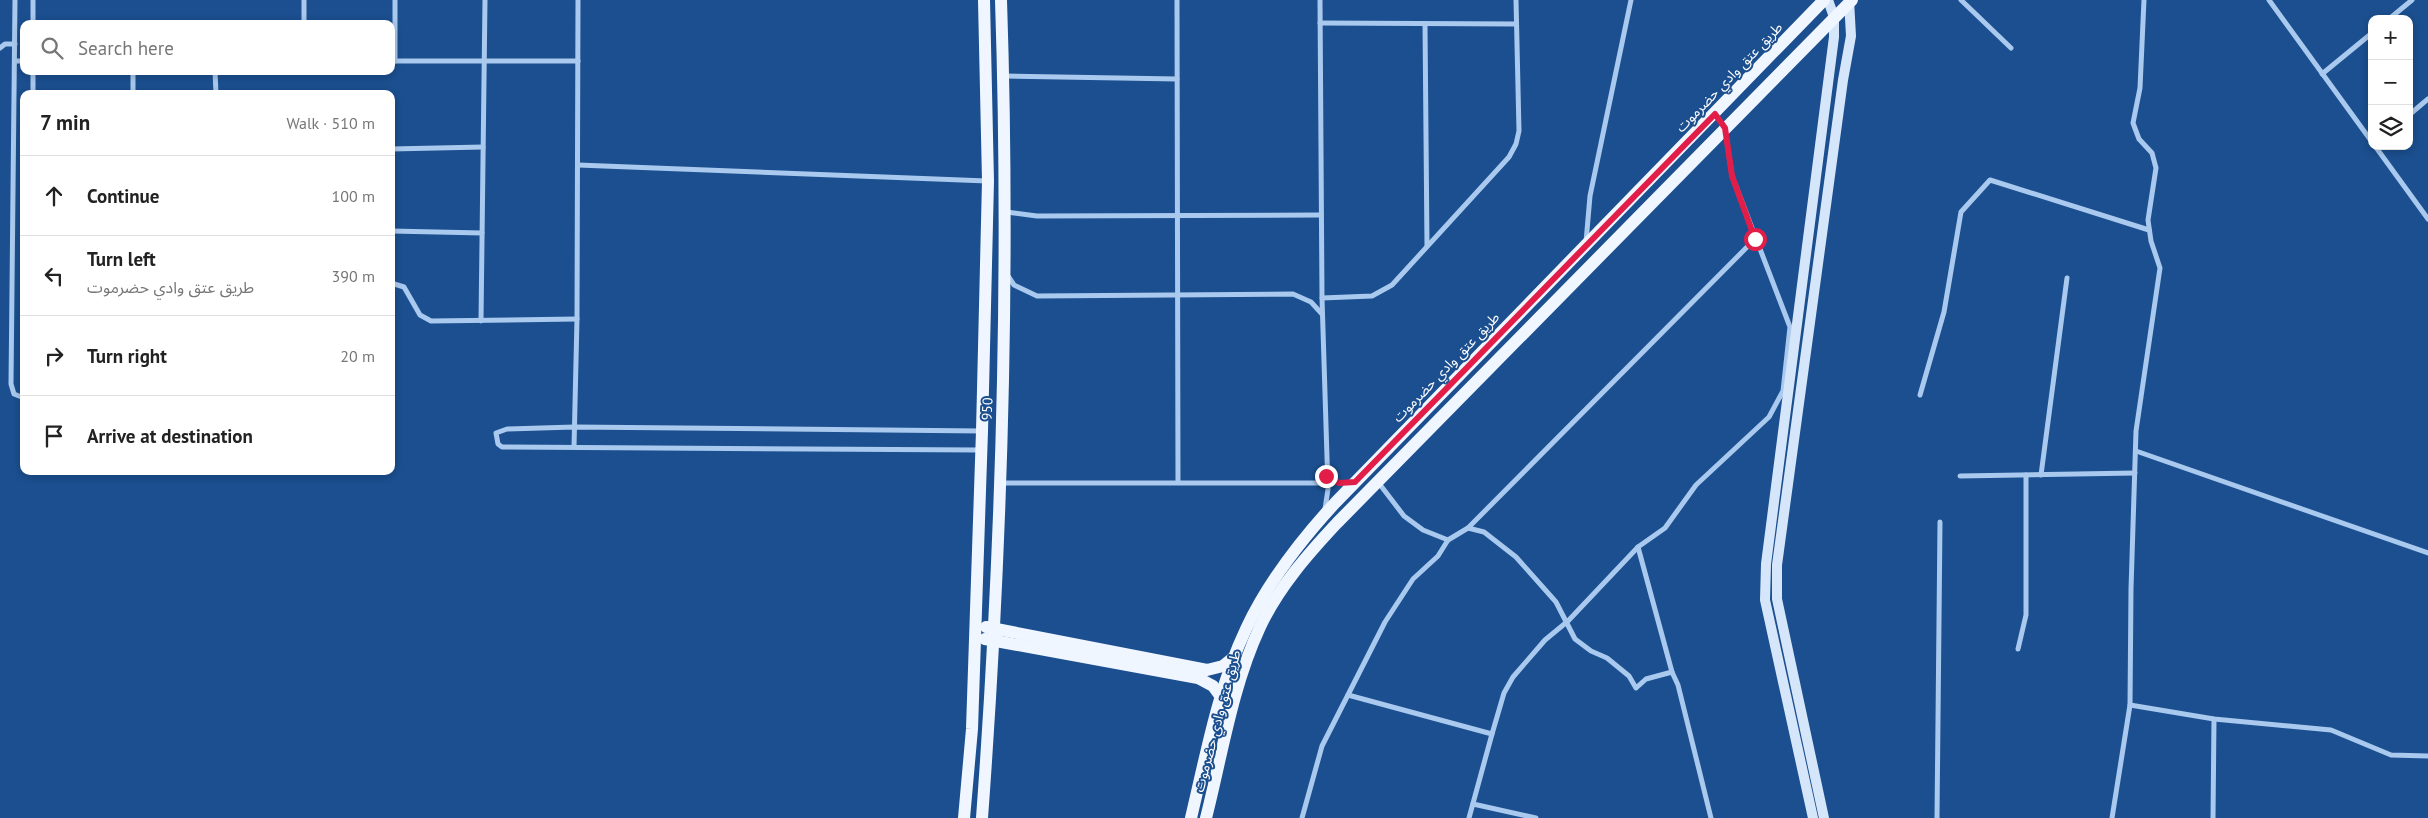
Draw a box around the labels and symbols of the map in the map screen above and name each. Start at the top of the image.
street label: طريق عتق وادي حضرموت [1672,18,1788,137]
route start [1744,228,1767,251]
street label: طريق عتق وادي حضرموت [1389,308,1505,427]
street label: 950 [978,397,996,421]
route end [1315,465,1338,488]
street label: طريق عتق وادي حضرموت [1189,648,1247,795]

